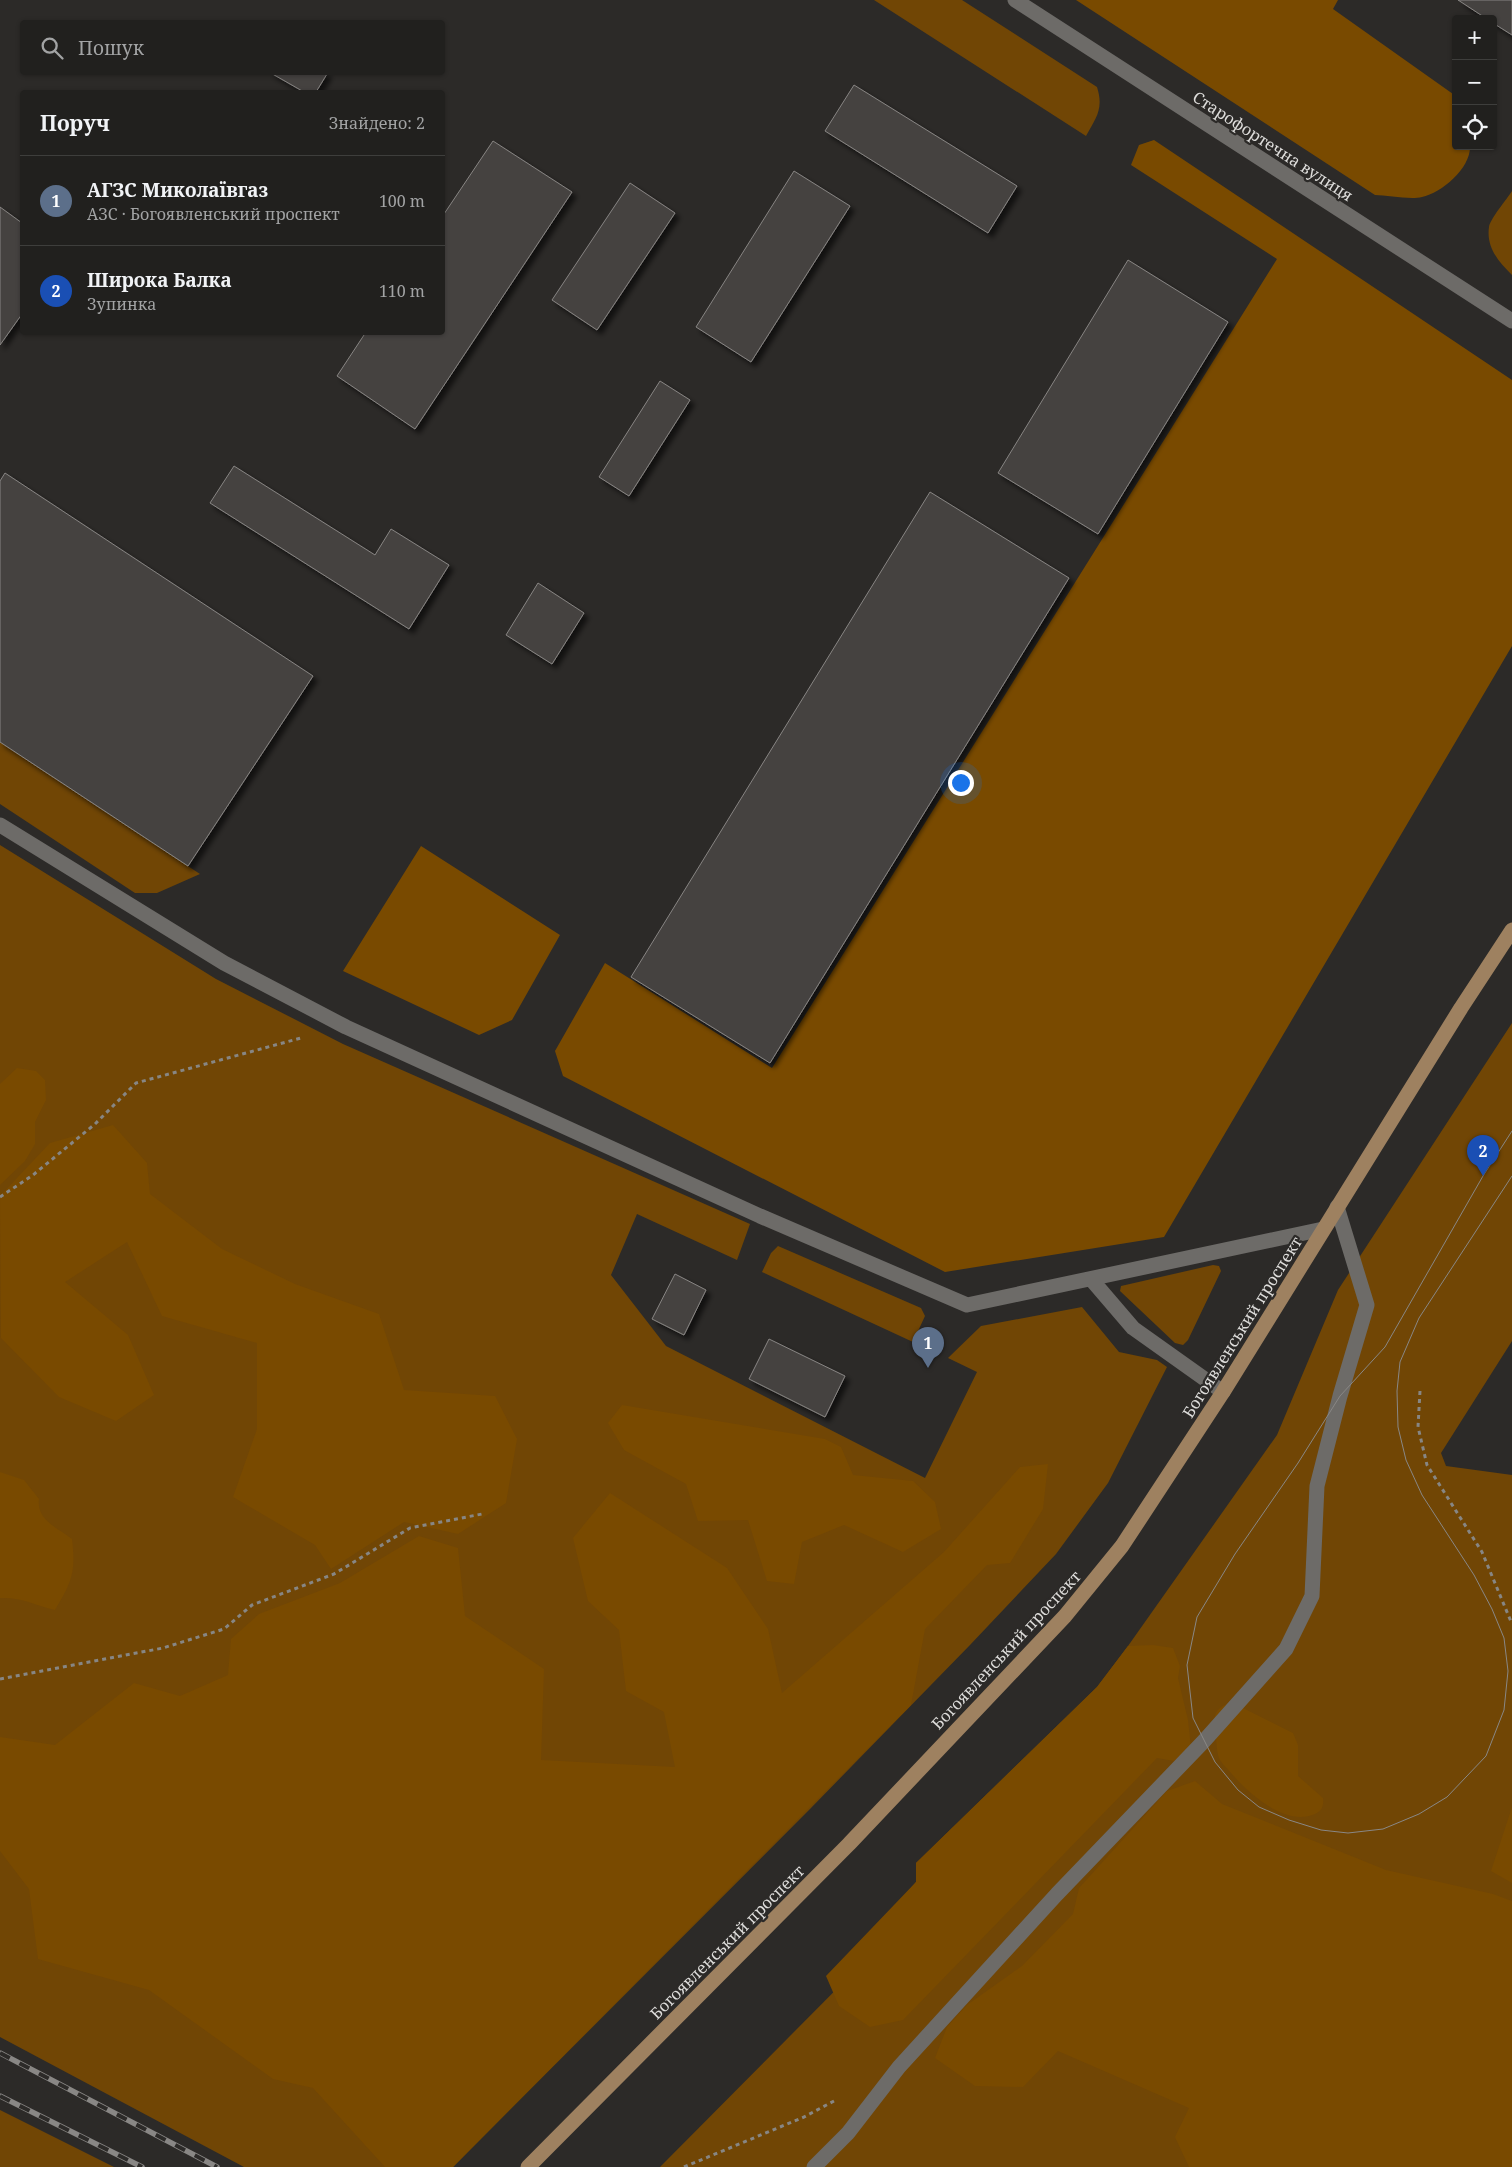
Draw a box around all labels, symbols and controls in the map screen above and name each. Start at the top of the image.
map controls [1452,15,1497,150]
button: + [1452,15,1497,60]
search box [20,20,445,75]
icon: search [38,34,66,62]
text: Пошук [78,35,144,61]
button: − [1452,60,1497,105]
street label: Старофортечна вулиця [1188,86,1358,206]
button: locate [1452,105,1497,150]
text: Поруч [40,109,110,137]
text: Знайдено: 2 [329,112,425,134]
text: АГЗС Миколаївгаз [87,177,268,203]
text: 1 [51,190,61,212]
text: 100 m [379,190,425,212]
text: АЗС · Богоявленський проспект [87,203,340,225]
text: Широка Балка [87,267,232,293]
text: 2 [51,280,61,302]
text: 110 m [379,280,425,302]
text: Зупинка [87,293,156,315]
your location [948,770,974,796]
pin: 2 [1467,1135,1499,1176]
street label: Богоявленський проспект [1177,1232,1307,1422]
pin: 1 [912,1327,944,1368]
street label: Богоявленський проспект [926,1565,1086,1734]
street label: Богоявленський проспект [645,1860,809,2024]

